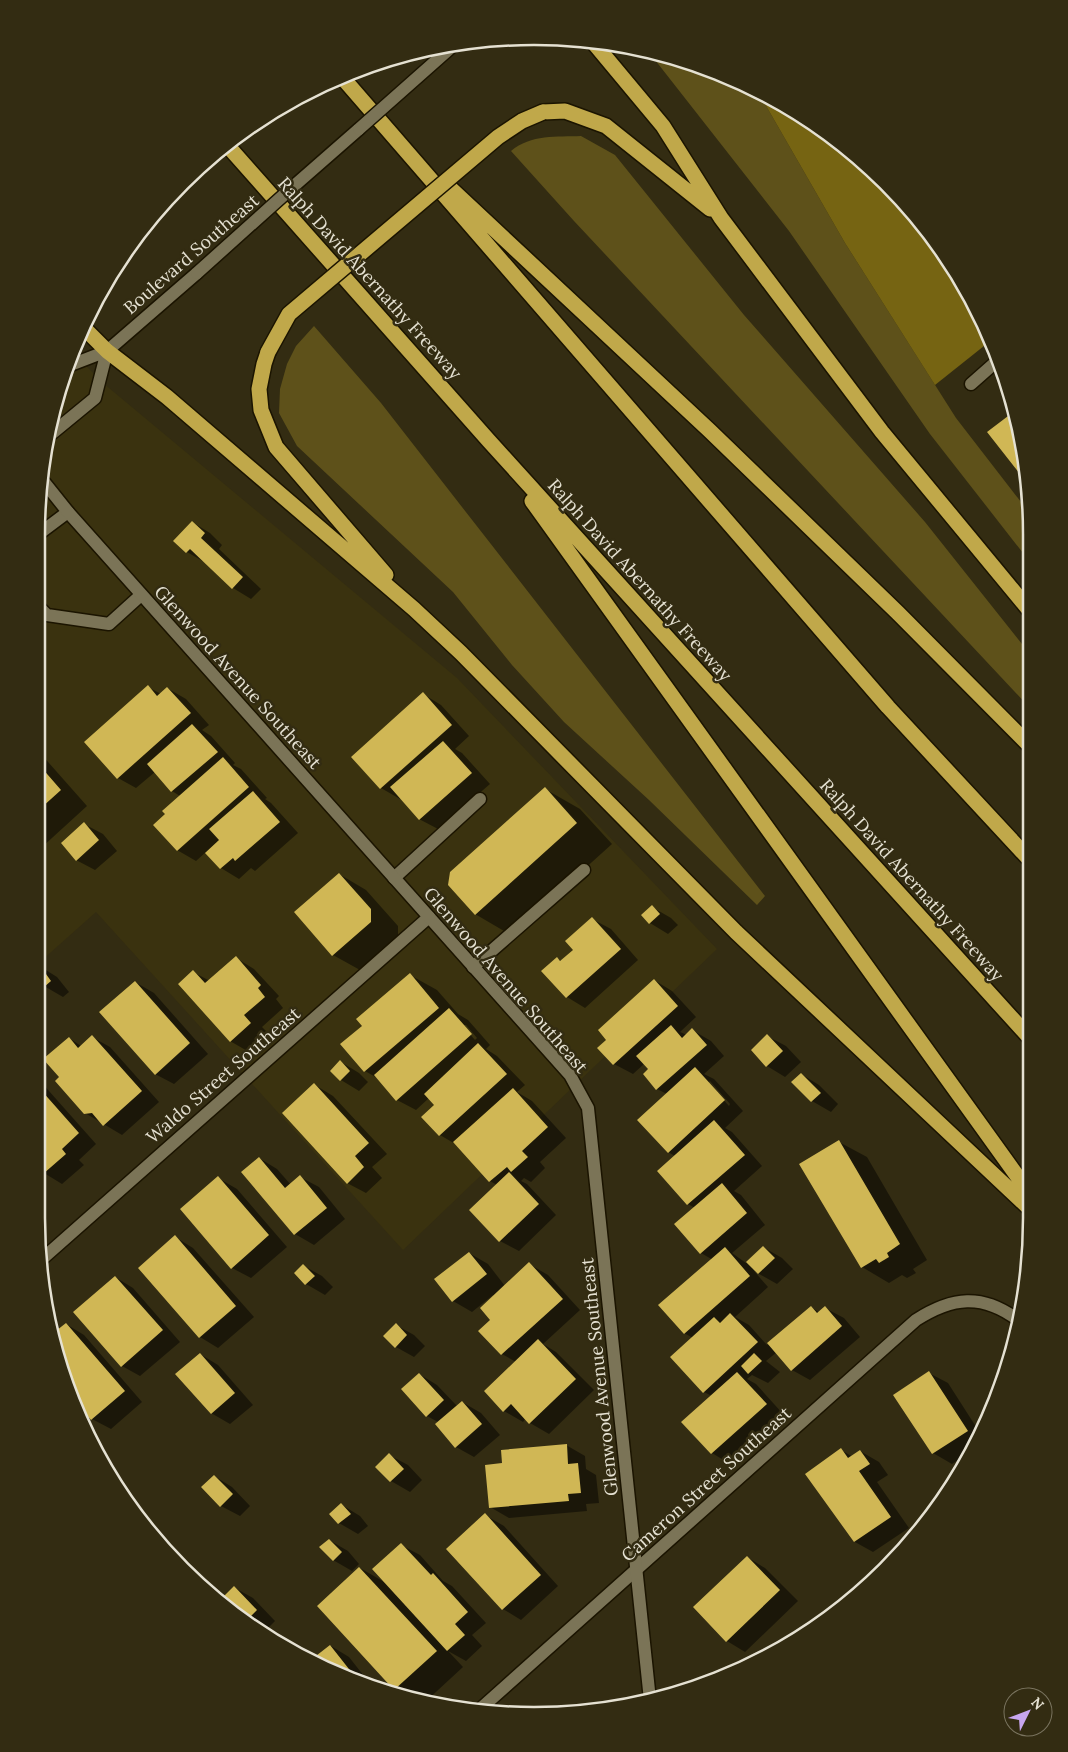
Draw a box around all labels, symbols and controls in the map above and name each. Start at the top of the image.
street label: Ralph David Abernathy Freeway [273,172,467,384]
street label: Boulevard Southeast [119,189,263,319]
street label: Ralph David Abernathy Freeway [543,474,737,686]
street label: Glenwood Avenue Southeast [149,580,327,774]
street label: Ralph David Abernathy Freeway [815,774,1009,986]
street label: Glenwood Avenue Southeast [419,882,593,1078]
street label: Waldo Street Southeast [141,1002,305,1148]
street label: Glenwood Avenue Southeast [575,1257,623,1497]
street label: Cameron Street Southeast [616,1402,796,1566]
north arrow [1003,1687,1053,1737]
text: N [1027,1693,1048,1713]

